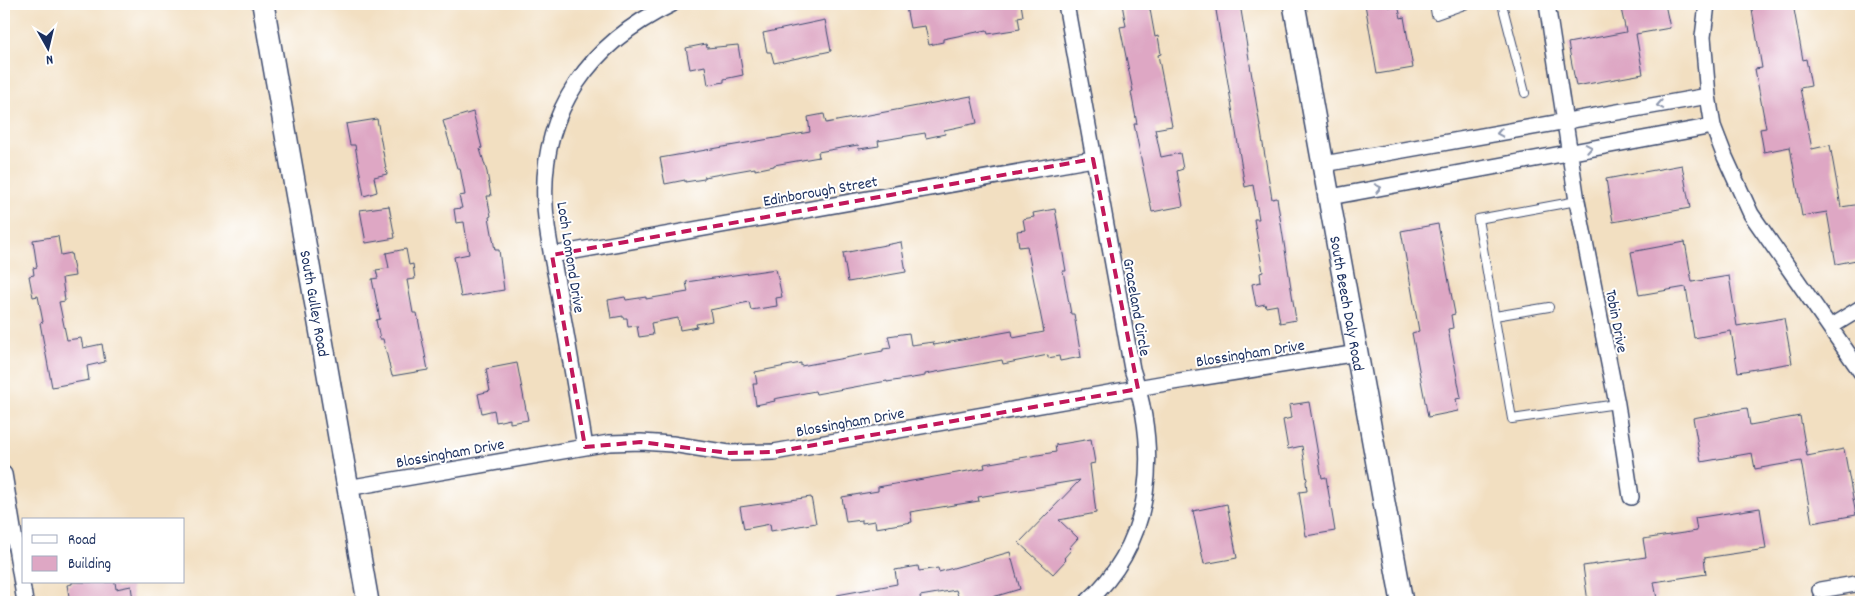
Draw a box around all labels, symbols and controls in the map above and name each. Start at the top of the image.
north arrow [22,22,72,72]
text: N [45,49,54,69]
one-way arrow [1656,99,1664,109]
one-way arrow [1496,127,1504,138]
one-way arrow [1585,144,1593,154]
street label: Edinborough Street [761,171,880,214]
one-way arrow [1373,183,1382,194]
street label: Loch Lomond Drive [549,200,590,315]
street label: South Beech Daly Road [1322,234,1369,373]
street label: South Gulley Road [292,249,334,359]
street label: Graceland Circle [1116,257,1155,358]
street label: Tobin Drive [1598,288,1633,355]
street label: Blossingham Drive [1194,335,1306,374]
street label: Blossingham Drive [794,403,906,444]
street label: Blossingham Drive [394,434,506,475]
legend [22,518,185,584]
text: Road [68,530,96,552]
text: Building [68,554,111,576]

